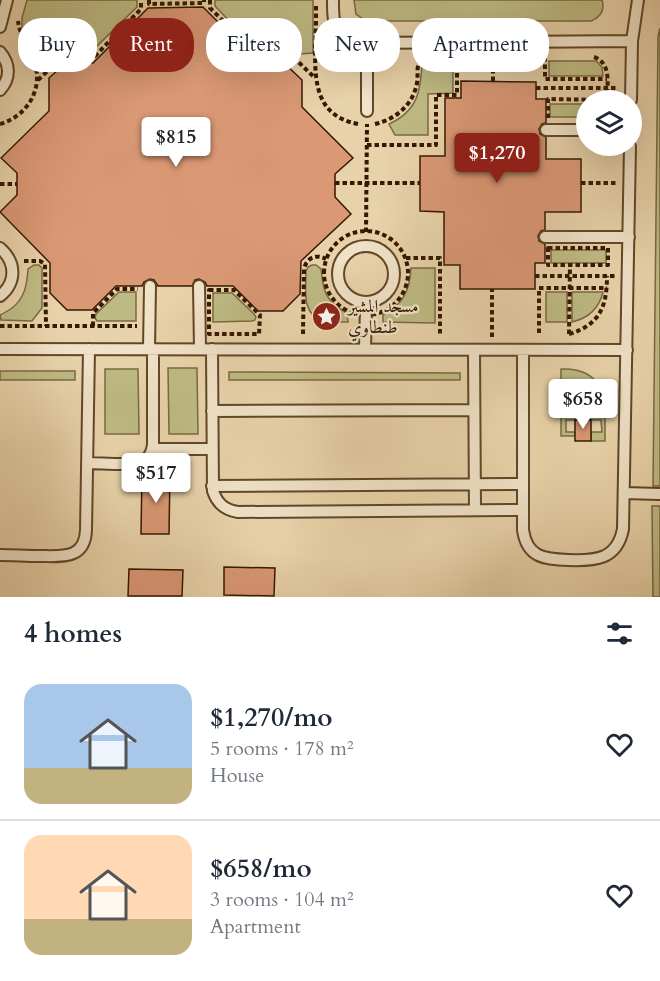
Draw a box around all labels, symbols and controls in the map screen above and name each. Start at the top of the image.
chip: Buy [18,18,97,72]
chip: Rent [109,18,194,72]
chip: Filters [206,18,302,72]
chip: New [314,18,400,72]
chip: Apartment [412,18,549,72]
map controls [576,90,642,156]
button: layers [576,90,642,156]
pin: $815 [140,117,212,168]
text: $815 [156,123,196,150]
pin: $1,270 [448,133,546,184]
text: $1,270 [468,139,526,166]
place label: مسجد المشير طنطاوي [346,294,419,342]
place icon: مسجد المشير طنطاوي [311,300,343,332]
pin: $658 [547,379,619,430]
text: $658 [563,385,603,412]
pin: $517 [120,453,192,504]
text: $517 [136,459,176,486]
text: 4 homes [24,616,122,651]
icon: filters [603,617,636,650]
text: $1,270/mo [210,700,333,735]
icon: home [72,708,144,780]
icon: heart [603,728,636,761]
text: 5 rooms · 178 m² [210,735,354,762]
text: House [210,762,264,789]
text: $658/mo [210,851,312,886]
icon: home [72,859,144,931]
icon: heart [603,879,636,912]
text: 3 rooms · 104 m² [210,886,354,913]
text: Apartment [210,913,301,940]

